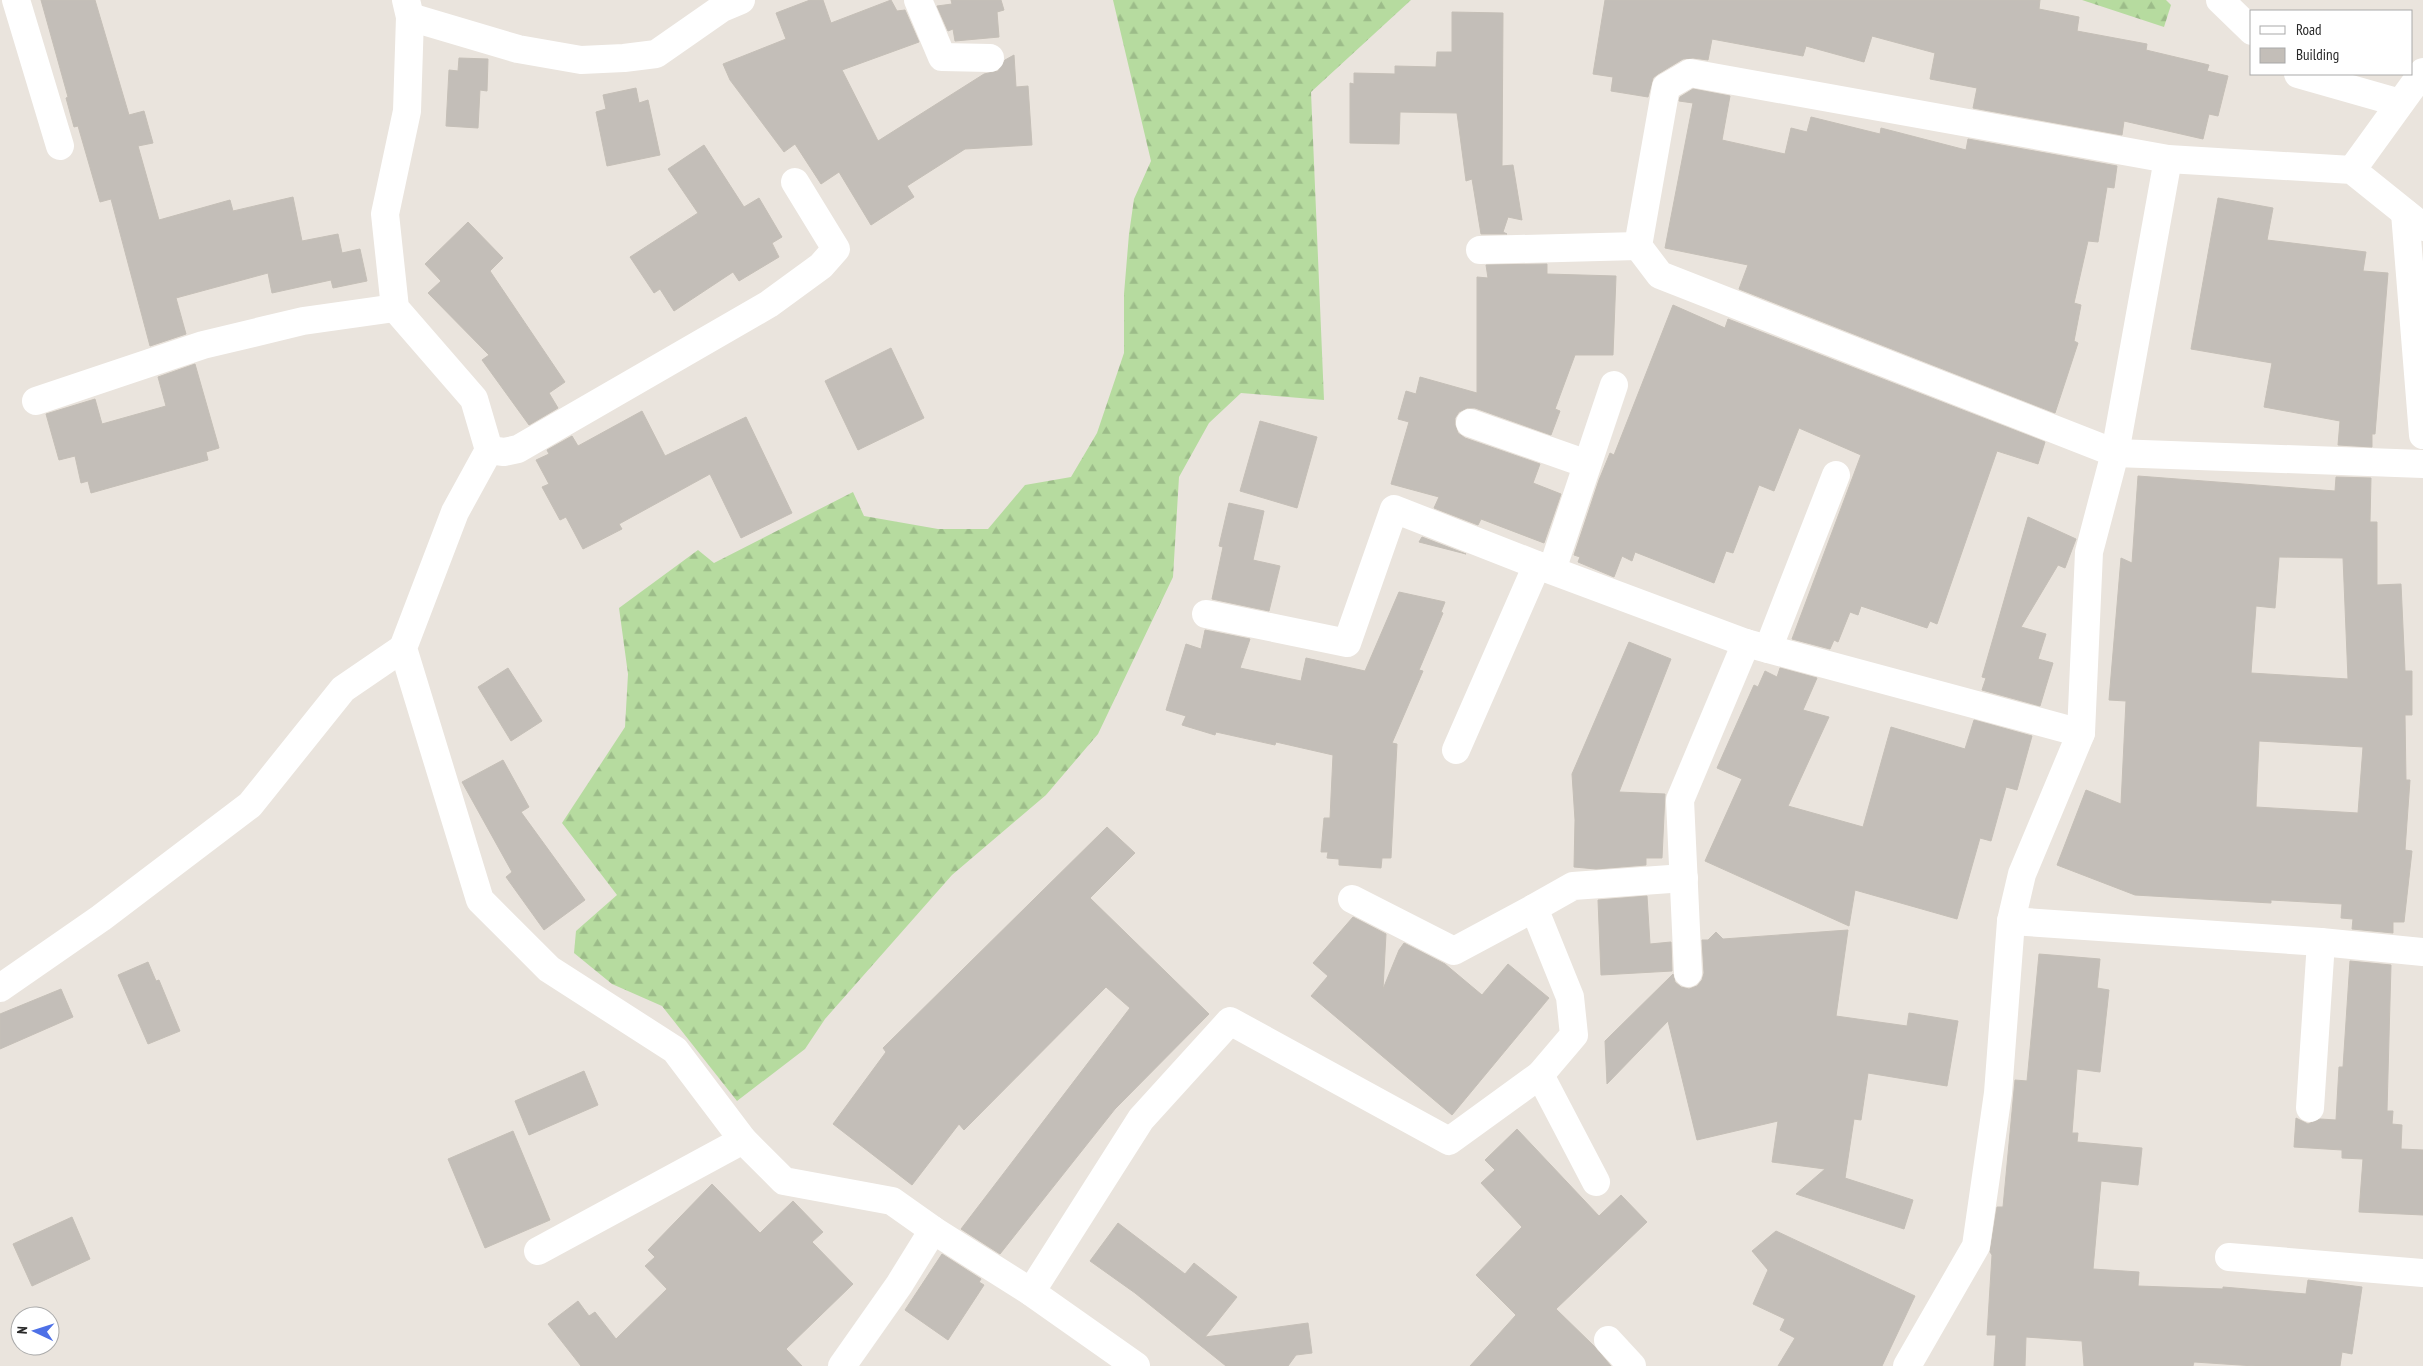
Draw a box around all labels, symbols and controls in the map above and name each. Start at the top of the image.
legend [2250,10,2413,75]
text: Road [2296,20,2322,39]
text: Building [2296,45,2339,64]
north arrow [10,1306,60,1356]
text: N [13,1326,31,1334]

